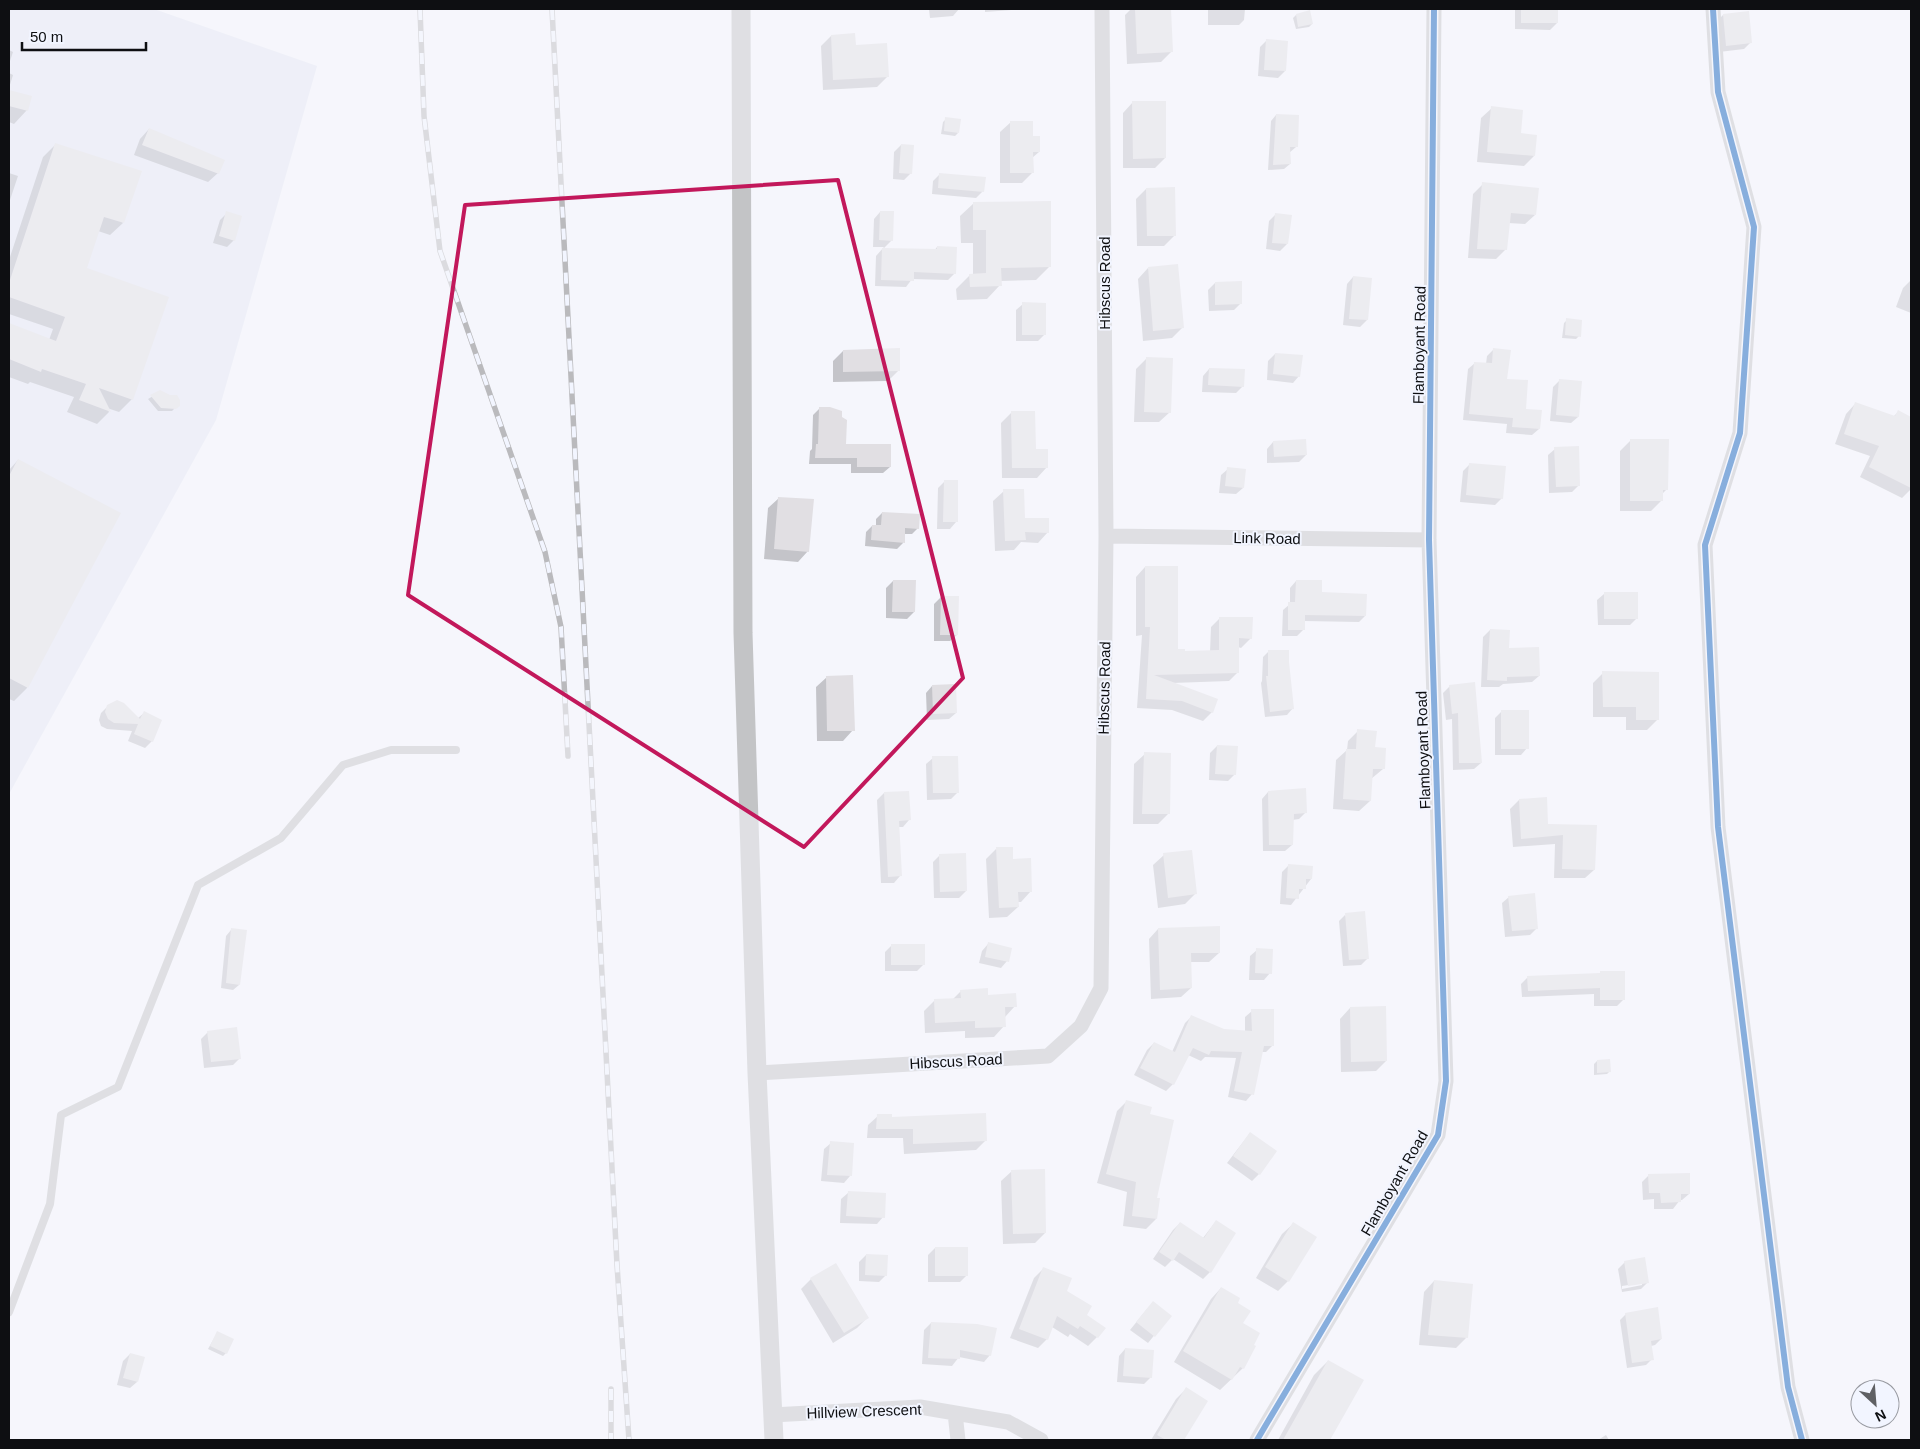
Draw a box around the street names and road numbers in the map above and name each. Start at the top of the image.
street label: Hibscus Road [1096,236,1113,330]
street label: Flamboyant Road [1409,286,1429,404]
street label: Link Road [1233,529,1301,547]
street label: Hibscus Road [1095,641,1113,735]
street label: Flamboyant Road [1412,691,1434,809]
street label: Hibscus Road [909,1050,1003,1072]
street label: Flamboyant Road [1357,1127,1431,1239]
street label: Hillview Crescent [806,1400,923,1422]

